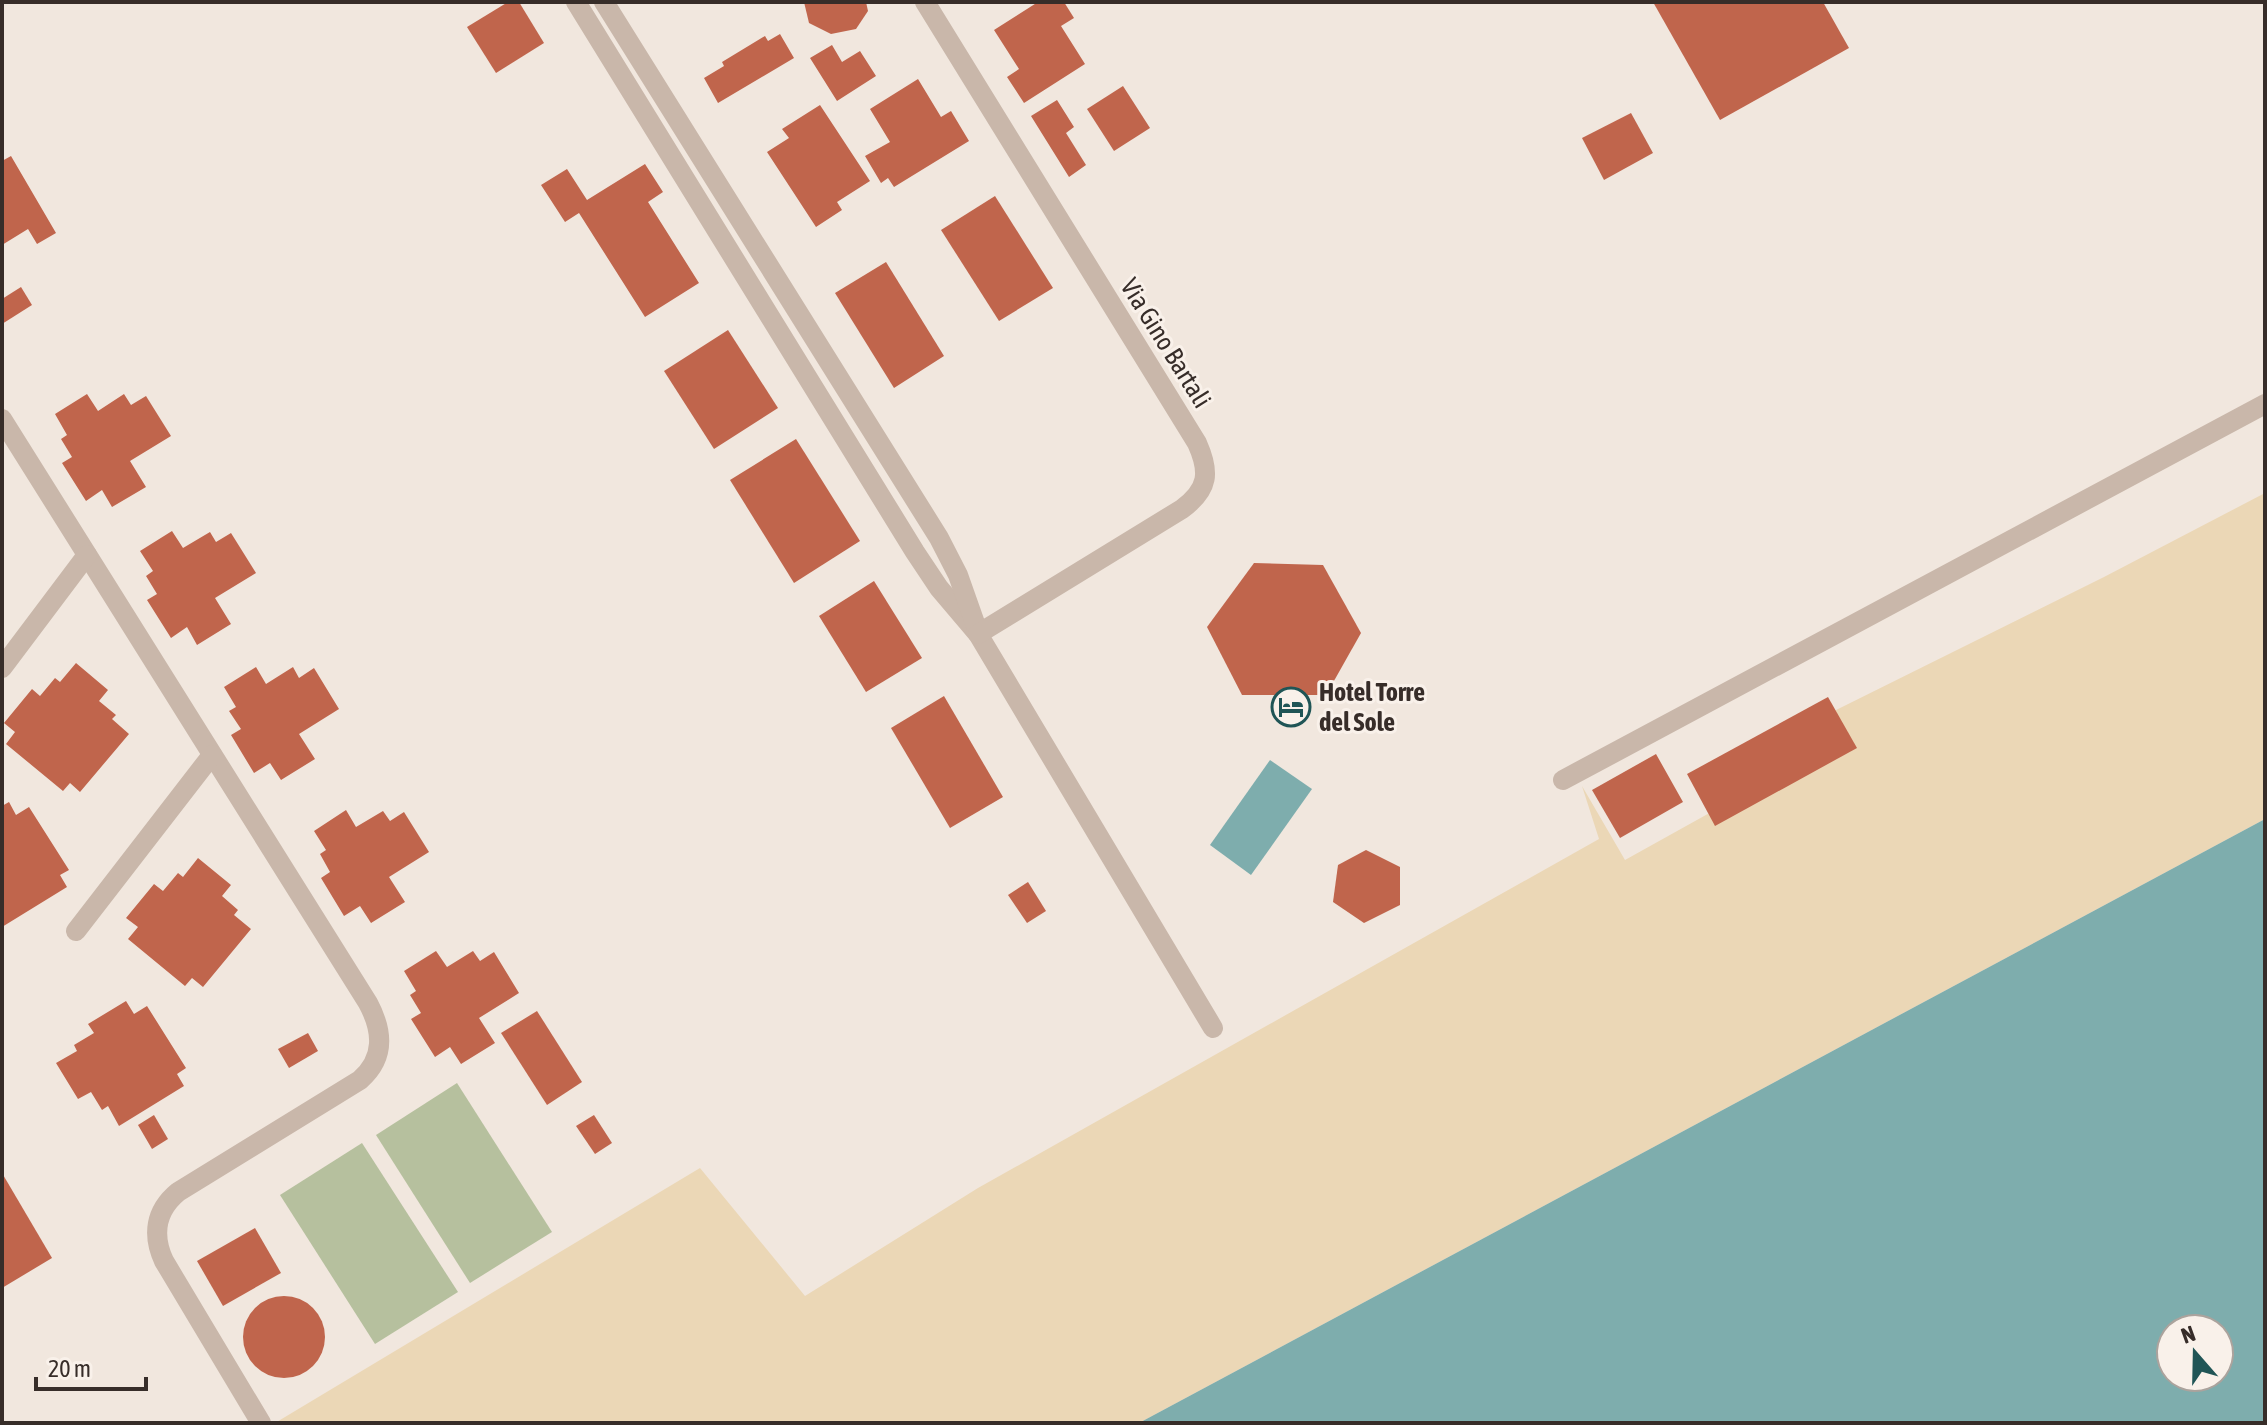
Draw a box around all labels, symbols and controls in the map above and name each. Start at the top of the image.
street label: Via Gino Bartali [1114,273,1218,413]
place label: Hotel Torre del Sole [1319,677,1425,737]
hotel icon: Hotel Torre del Sole [1270,686,1312,728]
north arrow [2155,1313,2235,1393]
text: N [2178,1320,2199,1349]
scale bar [36,1341,146,1391]
text: 20 m [48,1355,91,1382]

